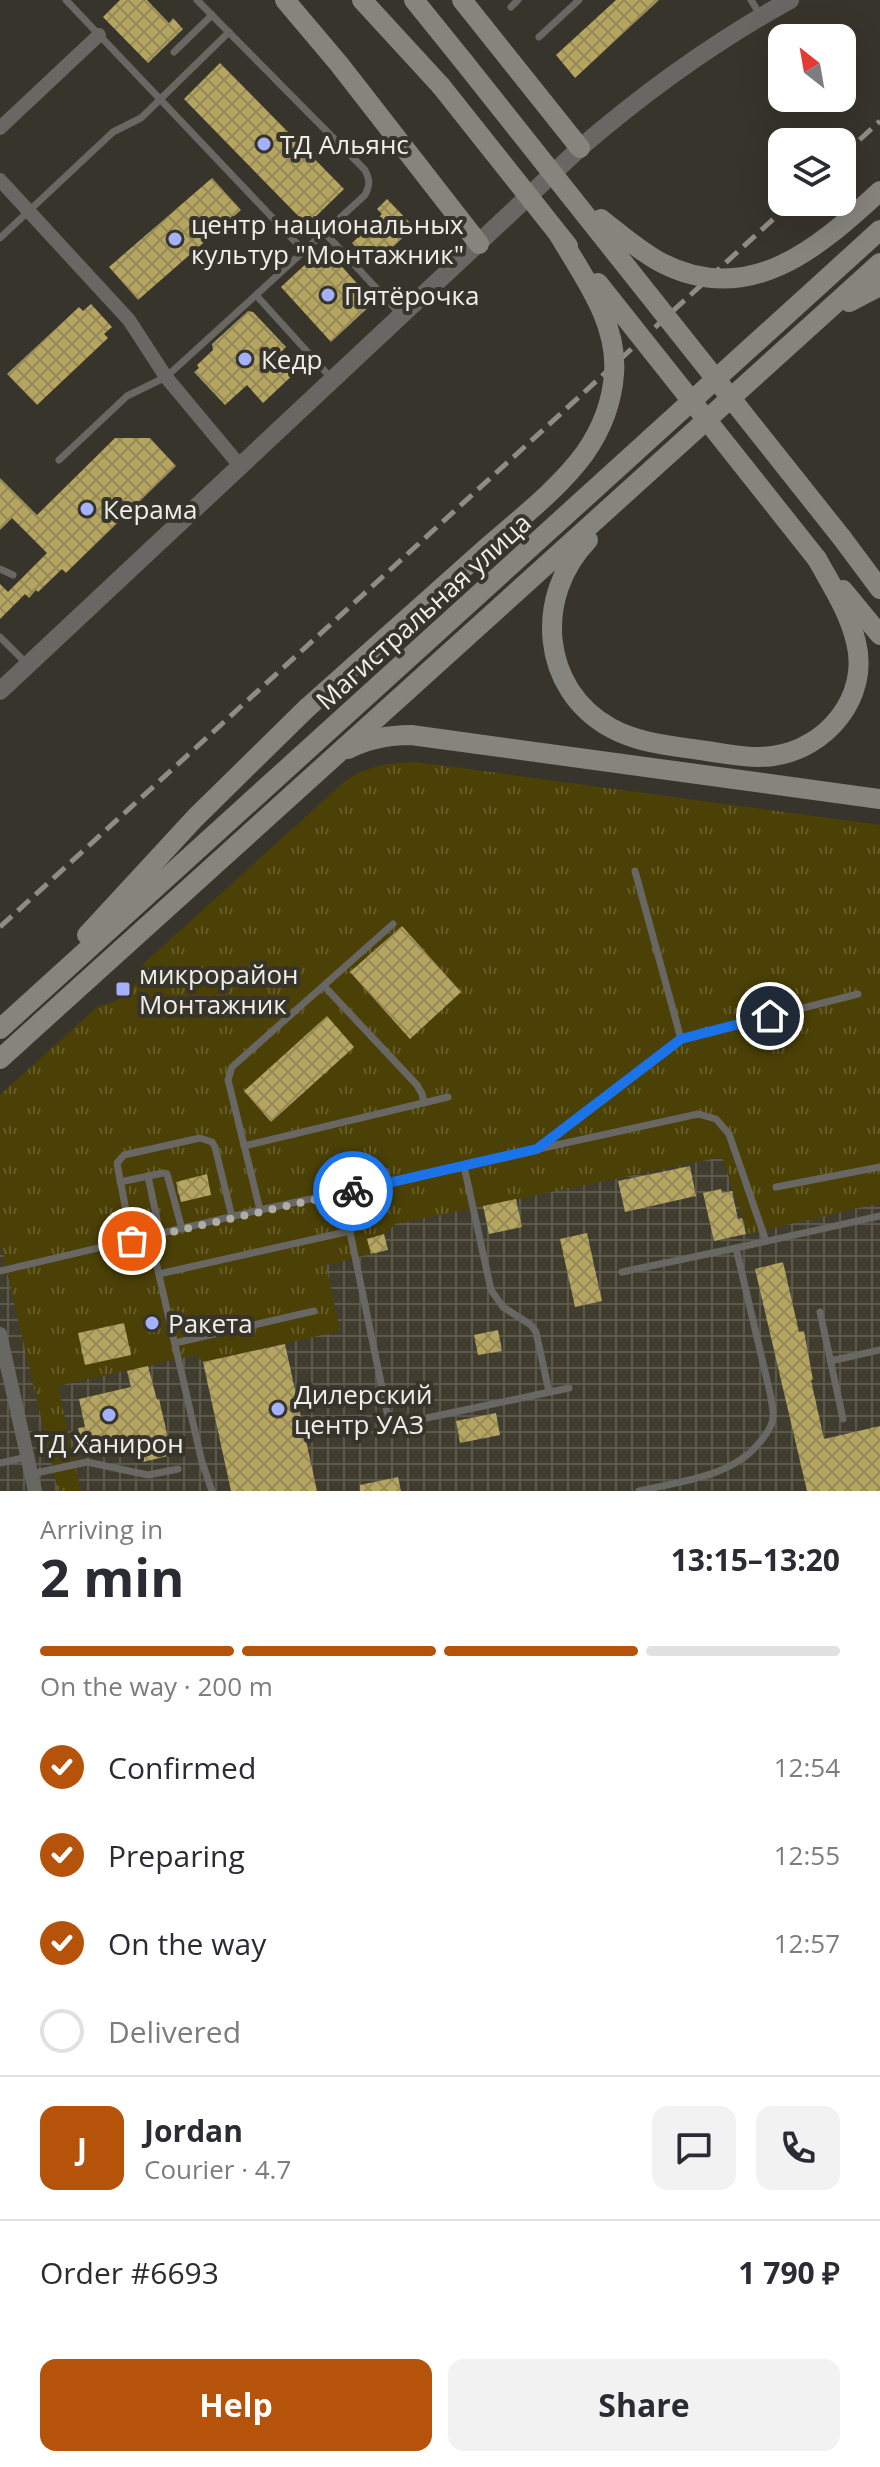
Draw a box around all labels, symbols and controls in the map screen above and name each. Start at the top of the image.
north arrow [768,24,856,112]
map controls [768,24,856,216]
place label: ТД Альянс [280,126,409,162]
button: layers [768,128,856,216]
marker: ТД Альянс [255,135,273,153]
place label: центр национальных культур "Монтажник" [191,206,464,272]
marker: центр национальных культур "Монтажник" [166,230,184,248]
place label: Пятёрочка [344,277,479,313]
marker: Пятёрочка [319,286,337,304]
place label: Кедр [261,341,322,377]
marker: Кедр [236,350,254,368]
place label: Керама [103,491,197,527]
marker: Керама [78,500,96,518]
street label: Магистральная улица [308,505,538,717]
place label: микрорайон Монтажник [139,956,299,1022]
marker: микрорайон Монтажник [114,980,132,998]
pin [736,982,804,1050]
icon: home [748,994,792,1038]
courier [313,1151,393,1231]
icon: bike [331,1169,375,1213]
pin [98,1207,166,1275]
icon: bag [110,1219,154,1263]
place label: Ракета [168,1305,253,1341]
marker: Ракета [143,1314,161,1332]
place label: Дилерский центр УАЗ [294,1376,433,1442]
marker: Дилерский центр УАЗ [269,1400,287,1418]
marker: ТД Ханирон [100,1406,118,1424]
place label: ТД Ханирон [34,1425,184,1461]
text: Arriving in [40,1511,163,1547]
text: 13:15–13:20 [671,1539,840,1580]
text: 2 min [40,1541,184,1612]
text: On the way · 200 m [40,1668,273,1704]
icon: check [40,1745,84,1789]
text: Confirmed [108,1747,256,1788]
text: 12:54 [774,1749,840,1785]
icon: check [40,1833,84,1877]
text: Preparing [108,1835,245,1876]
text: 12:55 [774,1837,840,1873]
icon: check [40,1921,84,1965]
text: On the way [108,1923,266,1964]
text: 12:57 [774,1925,840,1961]
text: Delivered [108,2011,241,2052]
button: chat [652,2106,736,2190]
button: phone [756,2106,840,2190]
text: Jordan [144,2110,243,2151]
text: J [77,2128,87,2169]
text: Courier · 4.7 [144,2151,291,2187]
text: Order #6693 [40,2252,219,2293]
text: 1 790 ₽ [738,2252,840,2293]
button: Help [40,2359,432,2451]
button: Share [448,2359,840,2451]

